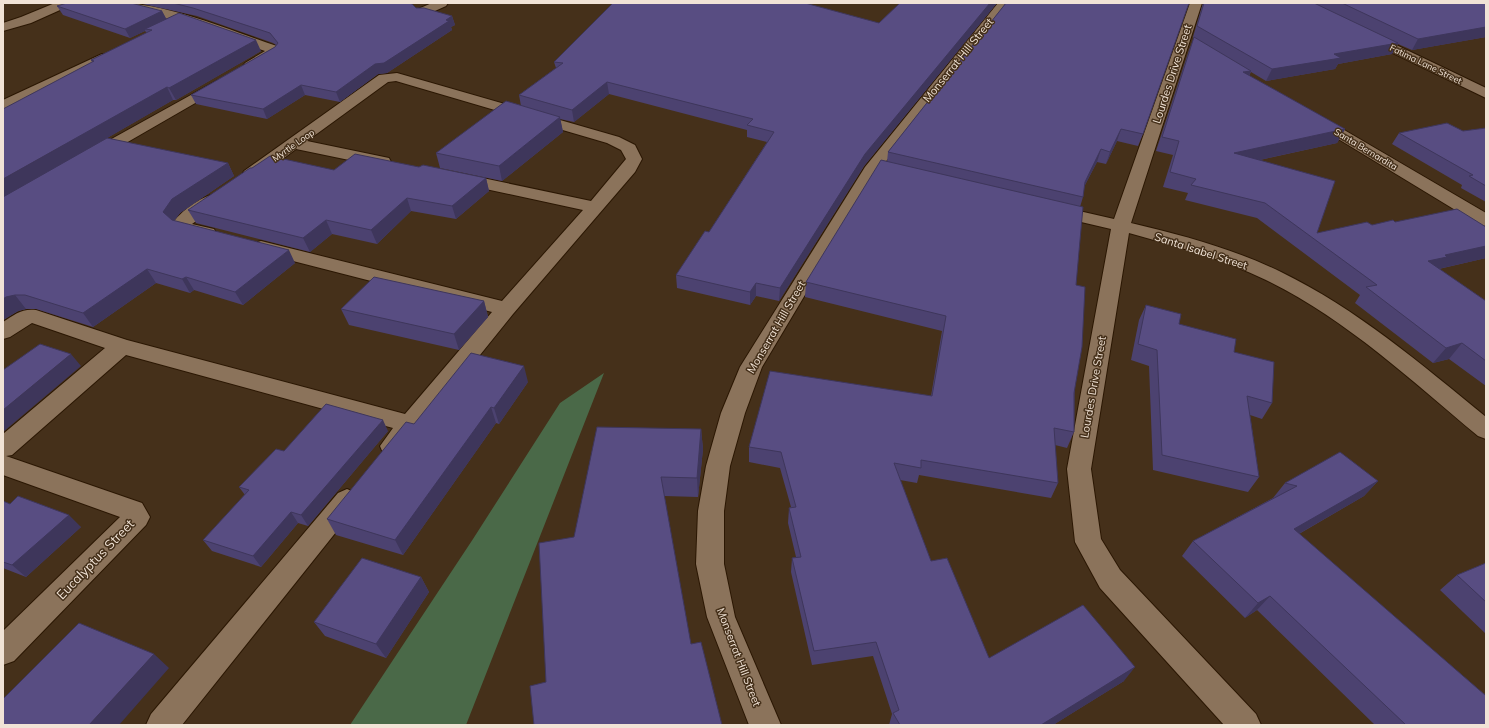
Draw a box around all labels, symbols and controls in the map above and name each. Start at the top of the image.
street label: Monserrat Hill Street [920,15,996,105]
street label: Lourdes Drive Street [1149,23,1195,125]
street label: Fatima Lane Street [1388,42,1464,86]
street label: Myrtle Loop [270,126,317,164]
street label: Santa Bernardita [1333,126,1399,172]
street label: Santa Isabel Street [1153,229,1249,273]
street label: Monserrat Hill Street [744,278,808,376]
street label: Lourdes Drive Street [1077,335,1109,439]
street label: Eucalyptus Street [53,515,138,602]
street label: Monserrat Hill Street [714,606,764,708]

